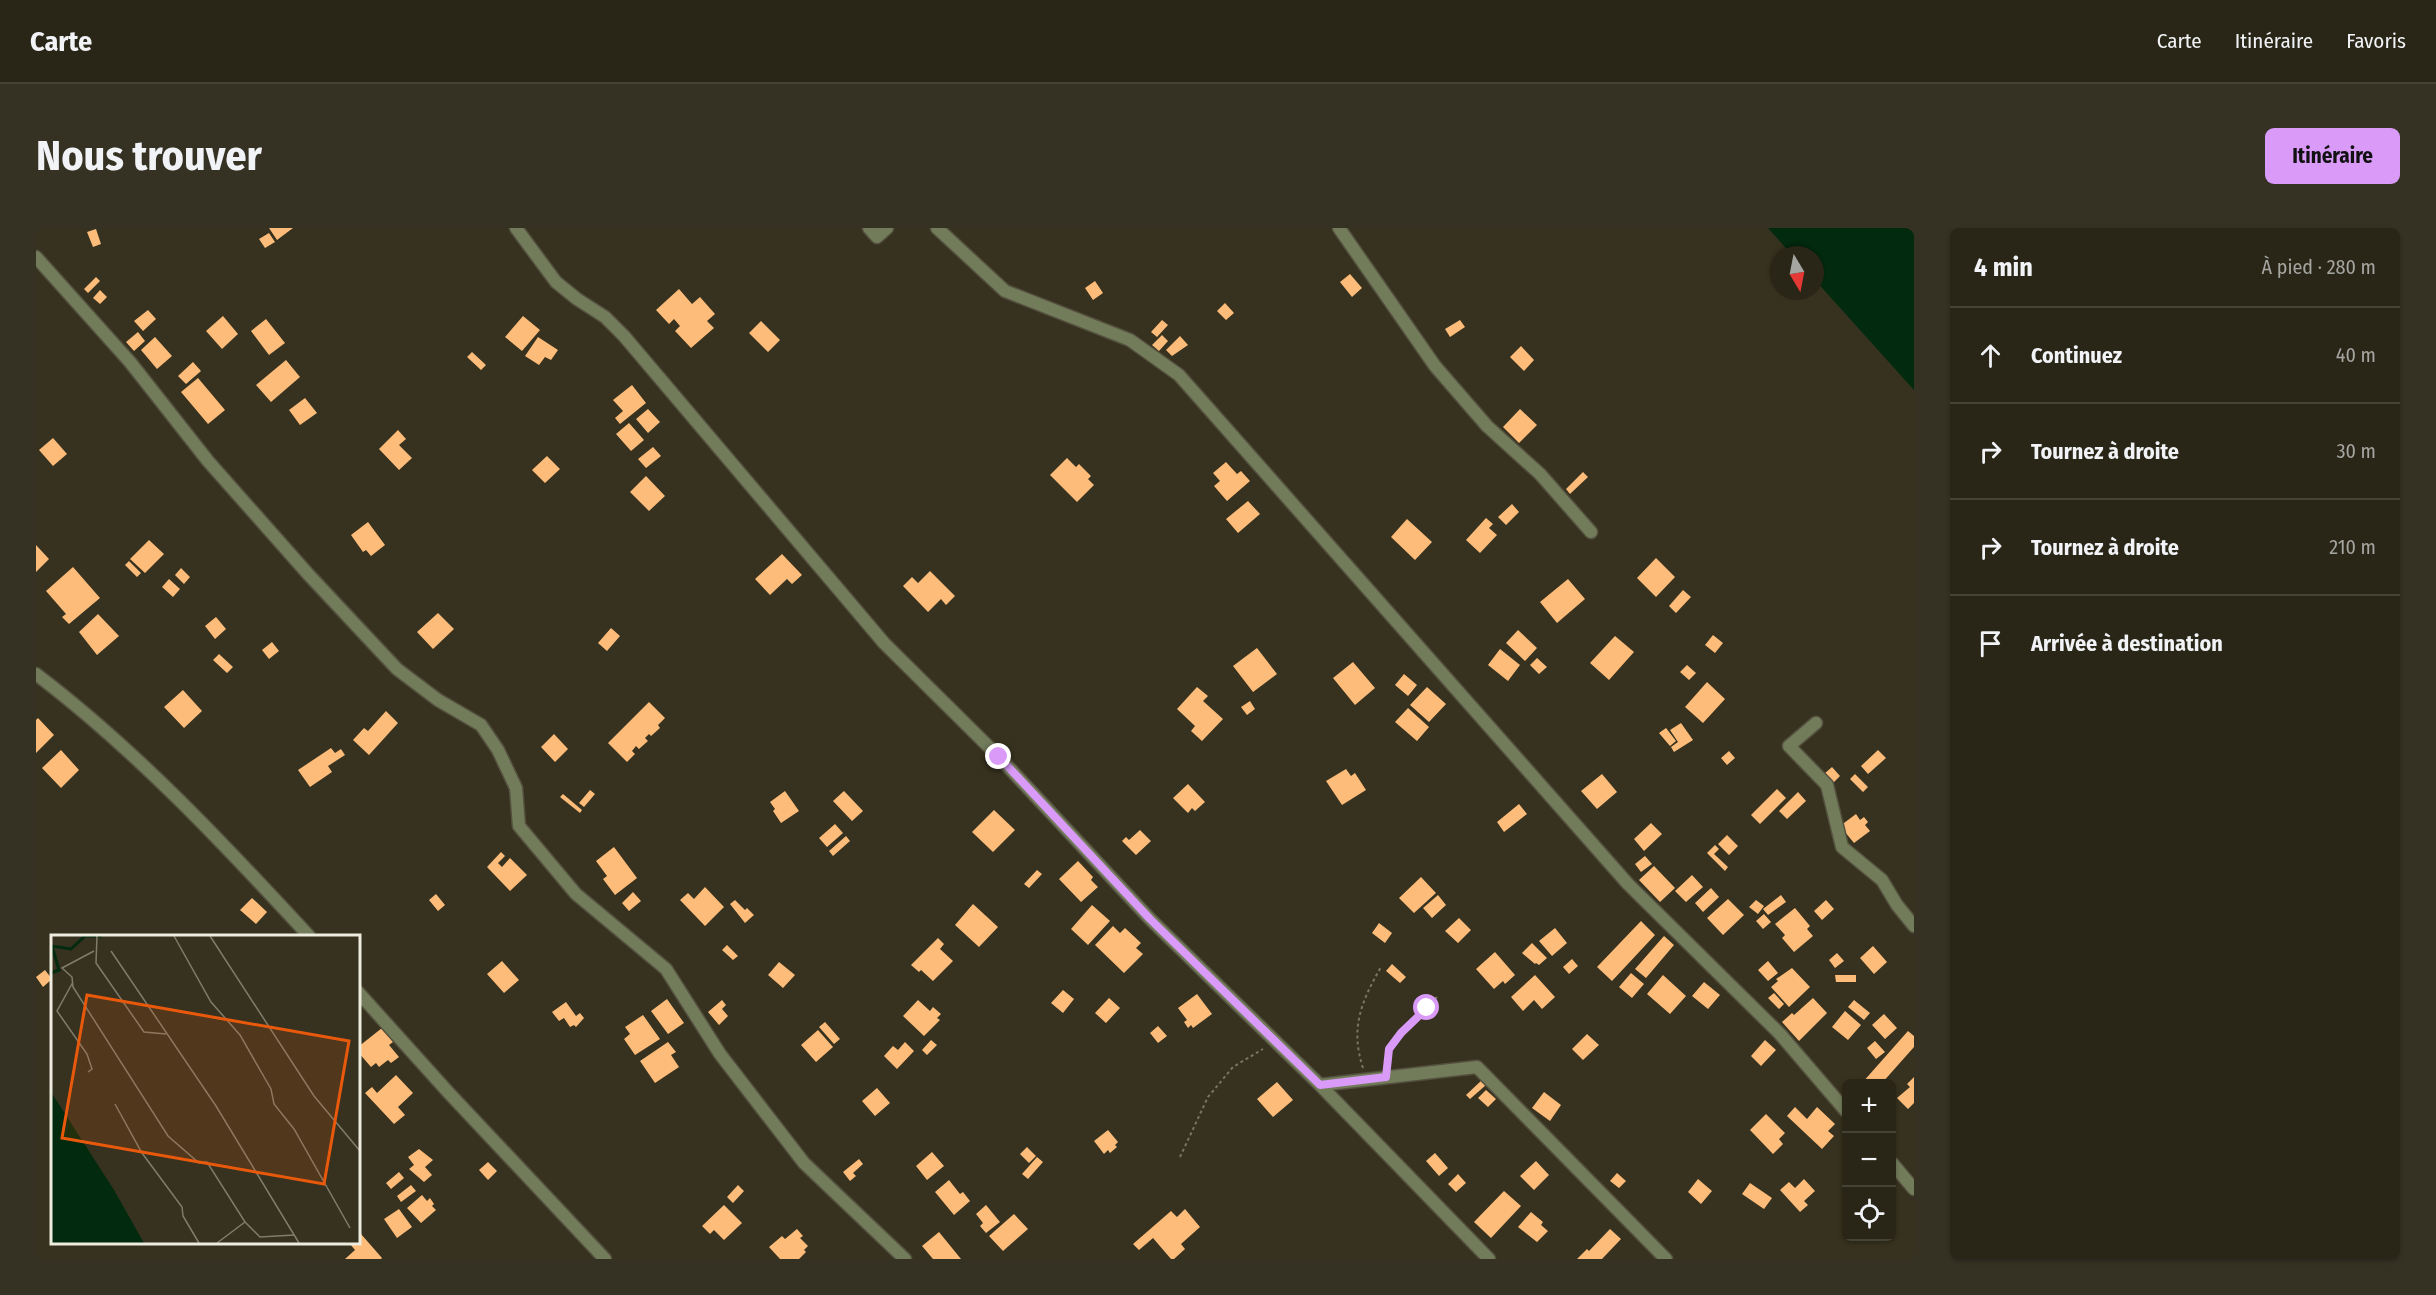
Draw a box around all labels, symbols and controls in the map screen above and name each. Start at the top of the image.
text: Carte [30,25,92,58]
text: Carte [2157,28,2202,54]
text: Itinéraire [2235,28,2313,54]
text: Favoris [2346,28,2406,54]
button: Itinéraire [2265,128,2400,184]
text: Nous trouver [36,131,262,181]
north arrow [1770,246,1824,300]
text: 4 min [1974,252,2033,283]
text: À pied · 280 m [2262,255,2376,279]
icon: ahead [1974,339,2007,372]
text: Continuez [2031,342,2122,369]
text: 40 m [2336,343,2376,367]
icon: right [1974,435,2007,468]
text: Tournez à droite [2031,438,2179,465]
text: 30 m [2336,439,2376,463]
icon: right [1974,531,2007,564]
text: Tournez à droite [2031,534,2179,561]
text: 210 m [2329,535,2376,559]
icon: arrive [1974,627,2007,660]
text: Arrivée à destination [2031,630,2223,657]
route end [985,743,1011,769]
inset map [51,935,360,1244]
route start [1413,994,1439,1020]
map controls [1842,1079,1896,1241]
button: + [1842,1079,1896,1133]
button: − [1842,1133,1896,1187]
button: locate [1842,1187,1896,1241]

